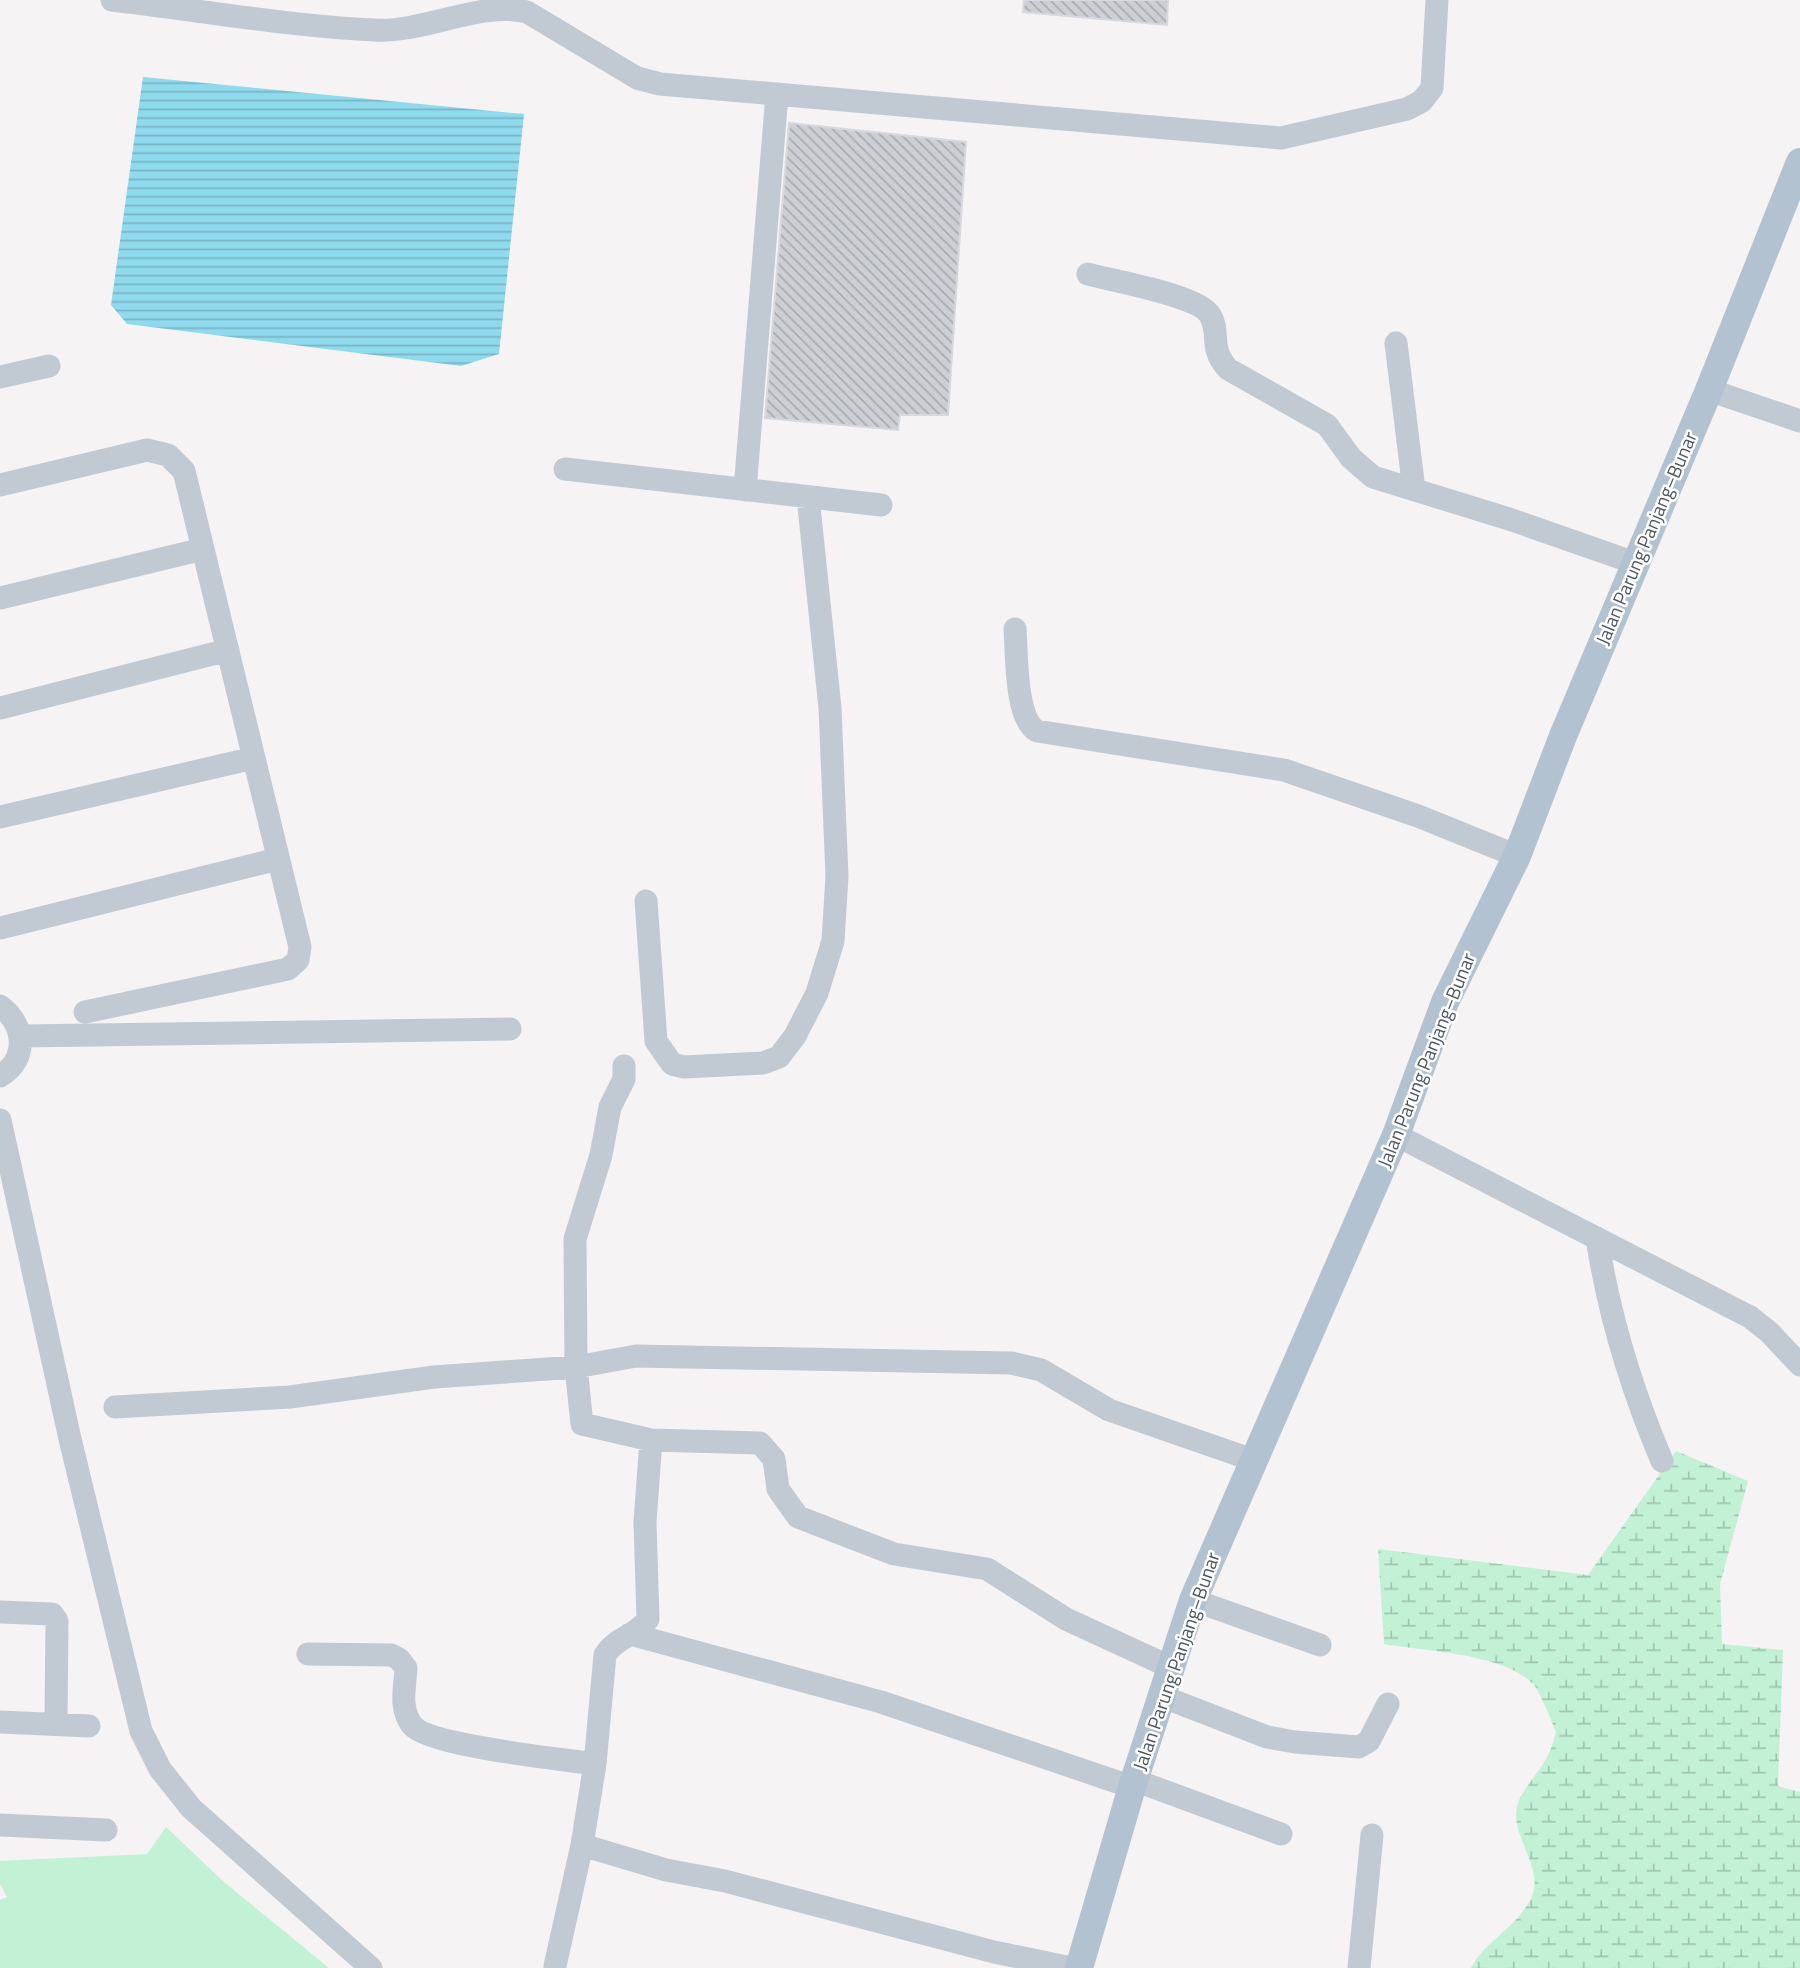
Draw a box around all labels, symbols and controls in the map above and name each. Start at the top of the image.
street label: Jalan Parung Panjang–Bunar [1587,426,1704,649]
street label: Jalan Parung Panjang–Bunar [1369,948,1482,1172]
street label: Jalan Parung Panjang–Bunar [1125,1547,1227,1774]

